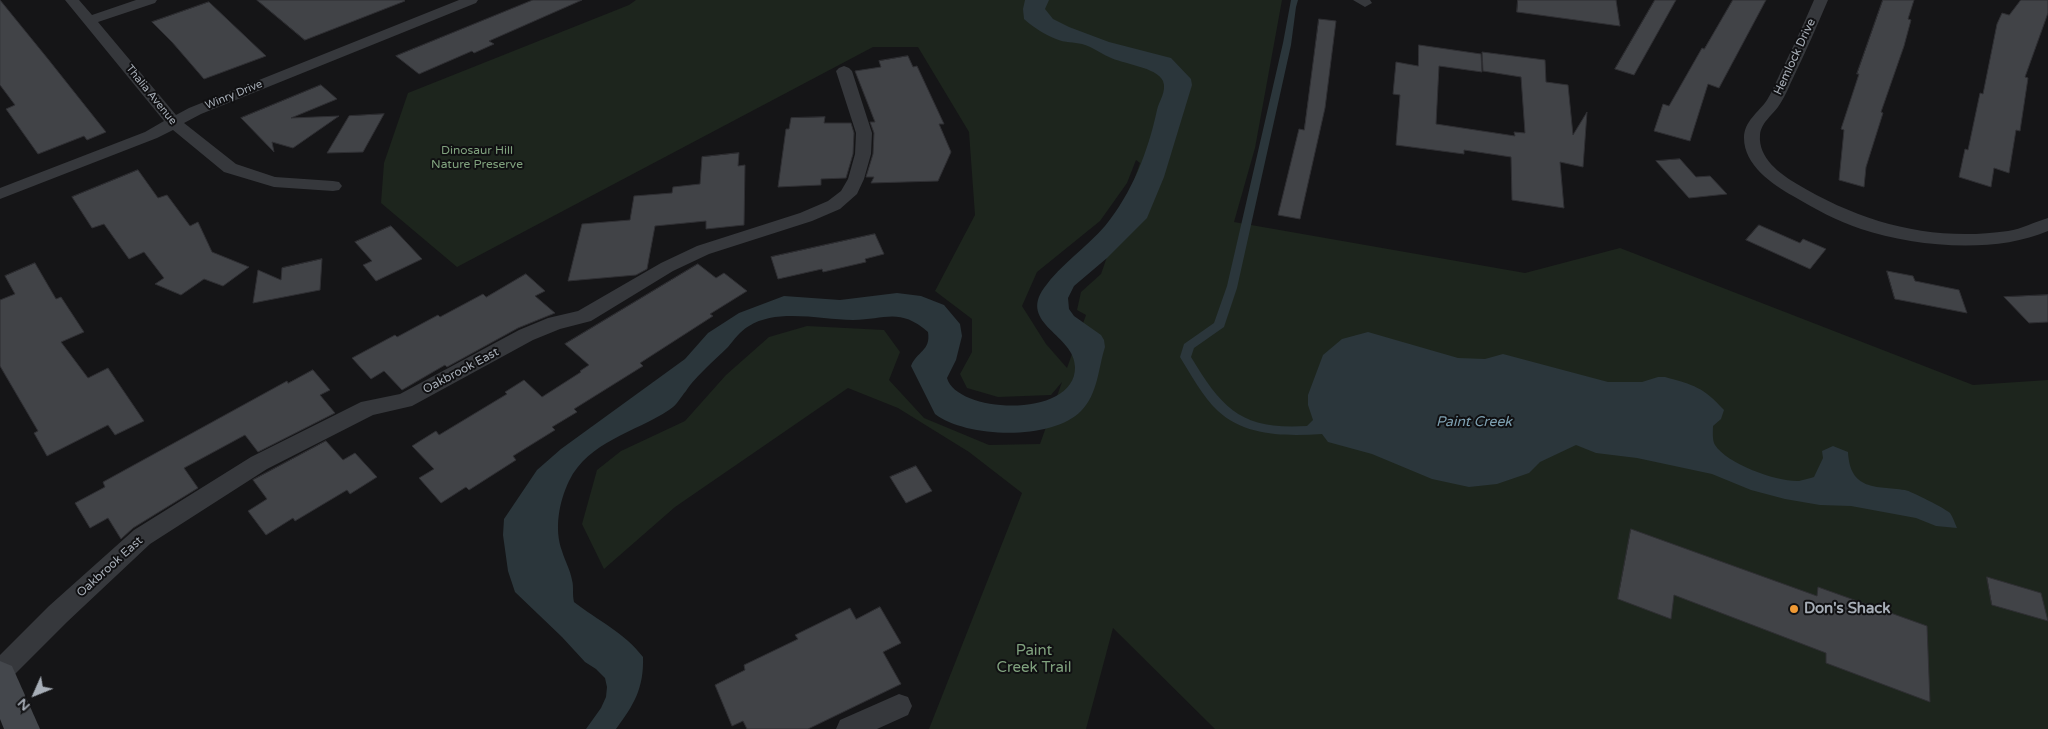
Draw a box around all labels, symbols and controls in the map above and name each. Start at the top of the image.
street label: Hemlock Drive [1771,17,1819,97]
street label: Thalia Avenue [123,62,179,128]
street label: Winry Drive [203,78,265,112]
park label: Dinosaur Hill Nature Preserve [431,144,523,172]
street label: Oakbrook East [421,345,501,397]
water label: Paint Creek [1436,414,1512,430]
street label: Oakbrook East [74,534,146,600]
place label: Don's Shack [1804,600,1891,618]
marker: Don's Shack [1788,603,1800,615]
park label: Paint Creek Trail [997,642,1071,677]
north arrow [10,669,60,719]
text: N [14,695,34,715]

